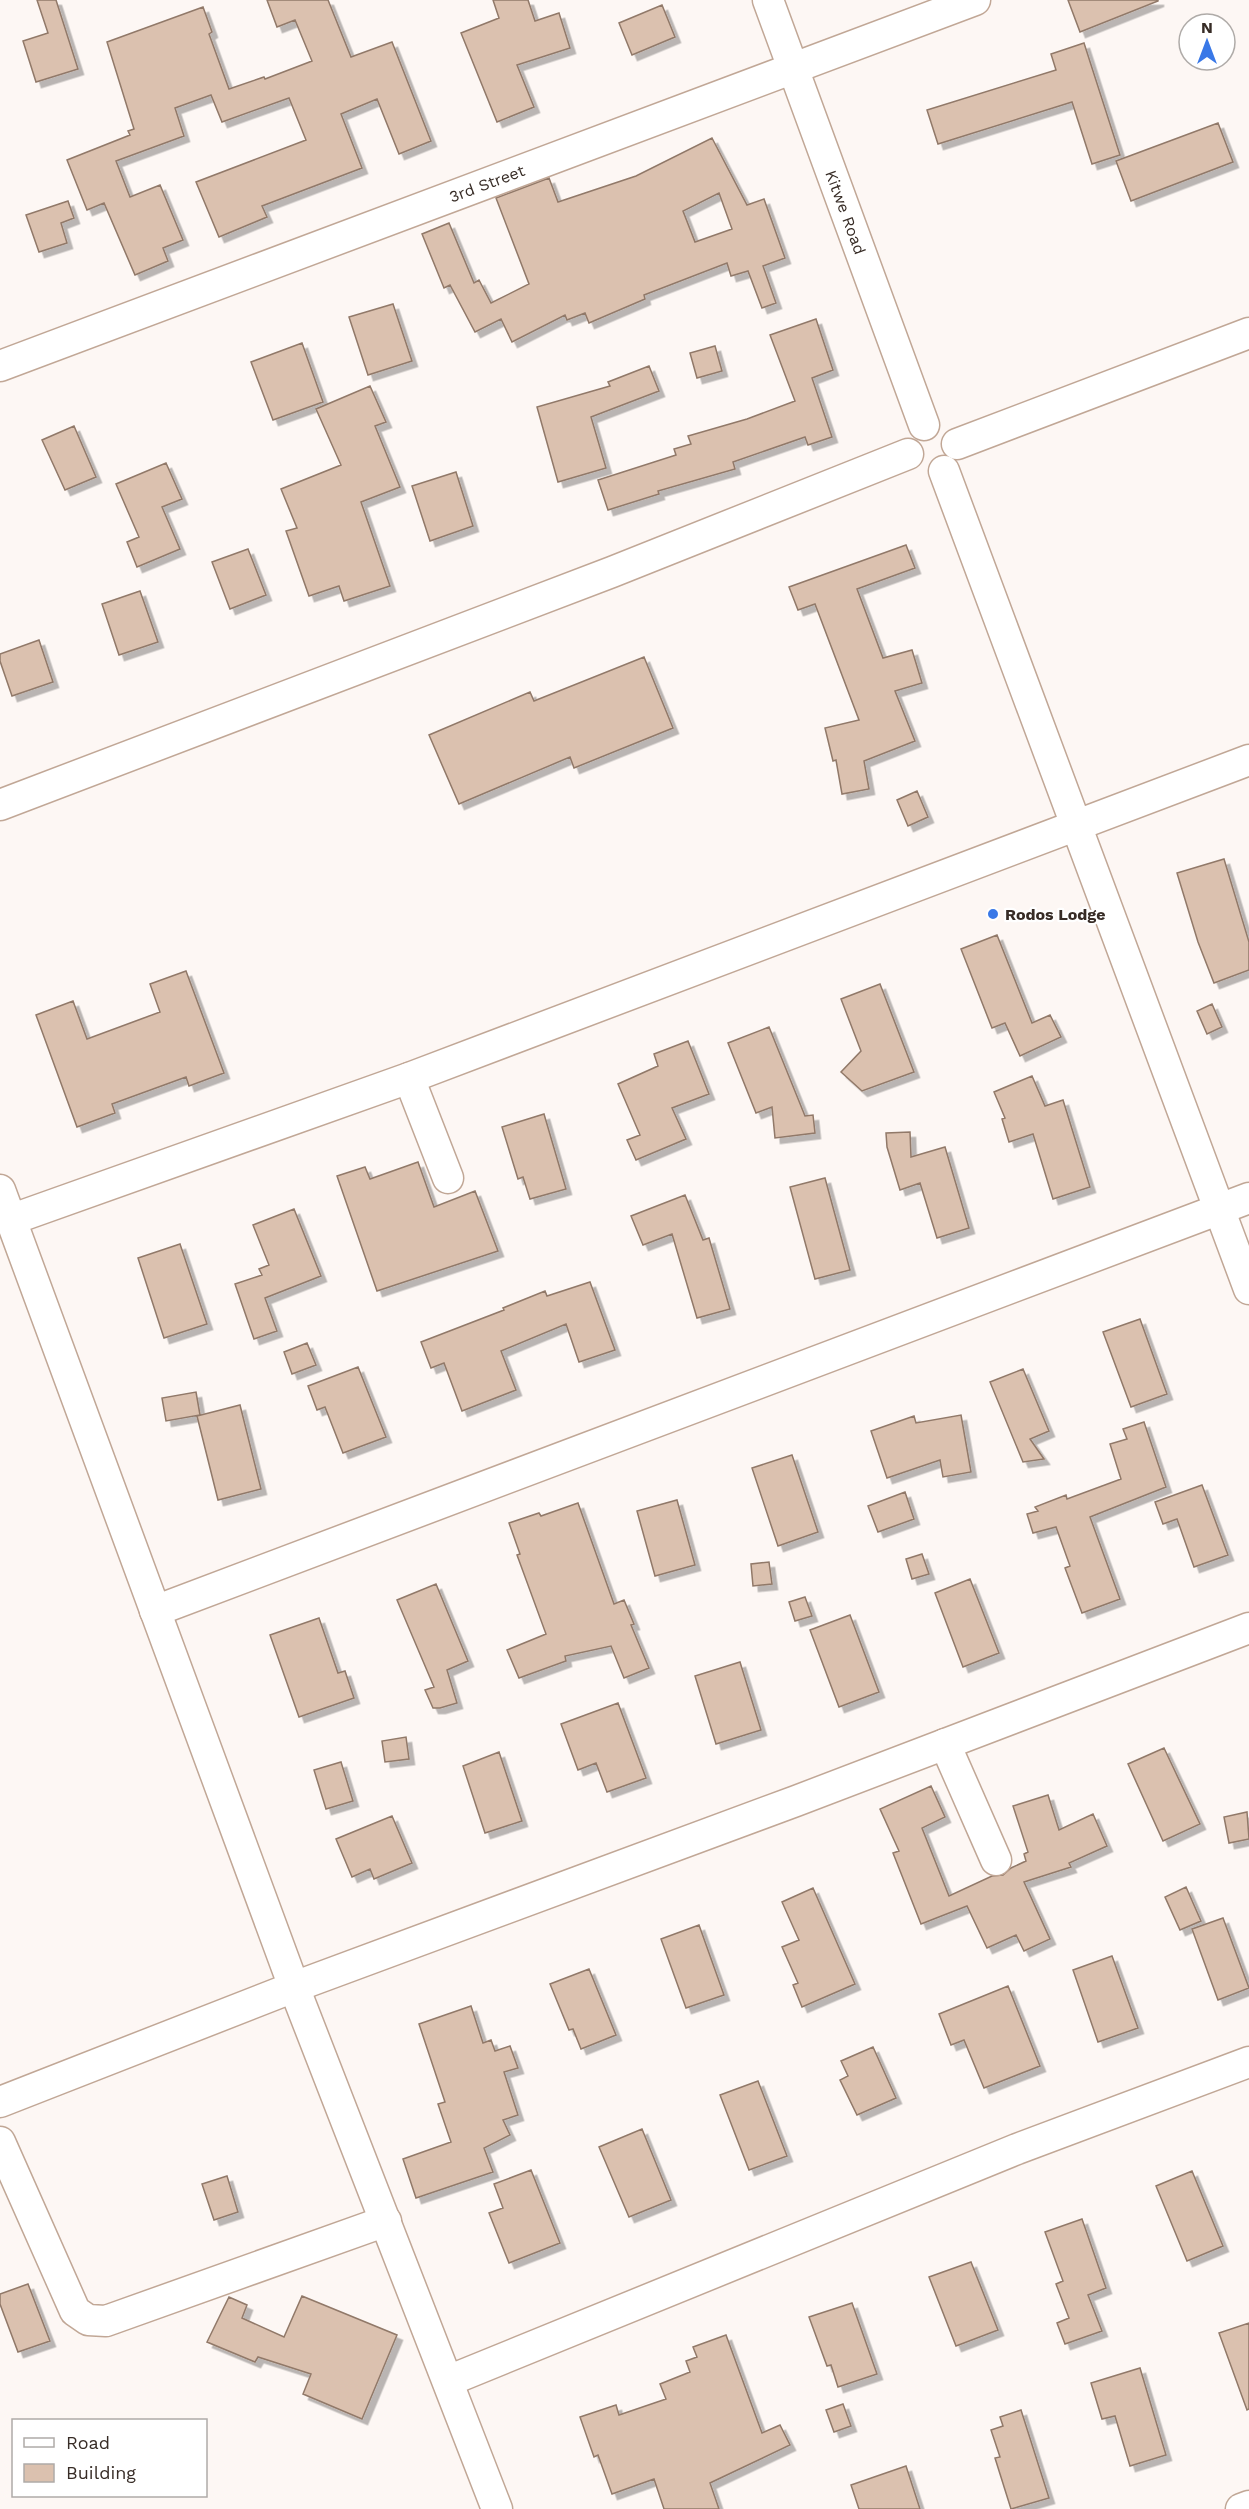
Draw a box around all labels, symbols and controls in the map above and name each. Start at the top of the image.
north arrow [1177,12,1237,72]
text: N [1201,18,1213,37]
street label: 3rd Street [446,160,528,206]
street label: Kitwe Road [822,167,870,257]
place label: Rodos Lodge [1005,905,1106,924]
marker: Rodos Lodge [986,907,1000,921]
legend [12,2419,207,2497]
text: Road [66,2432,110,2453]
text: Building [66,2462,136,2483]

